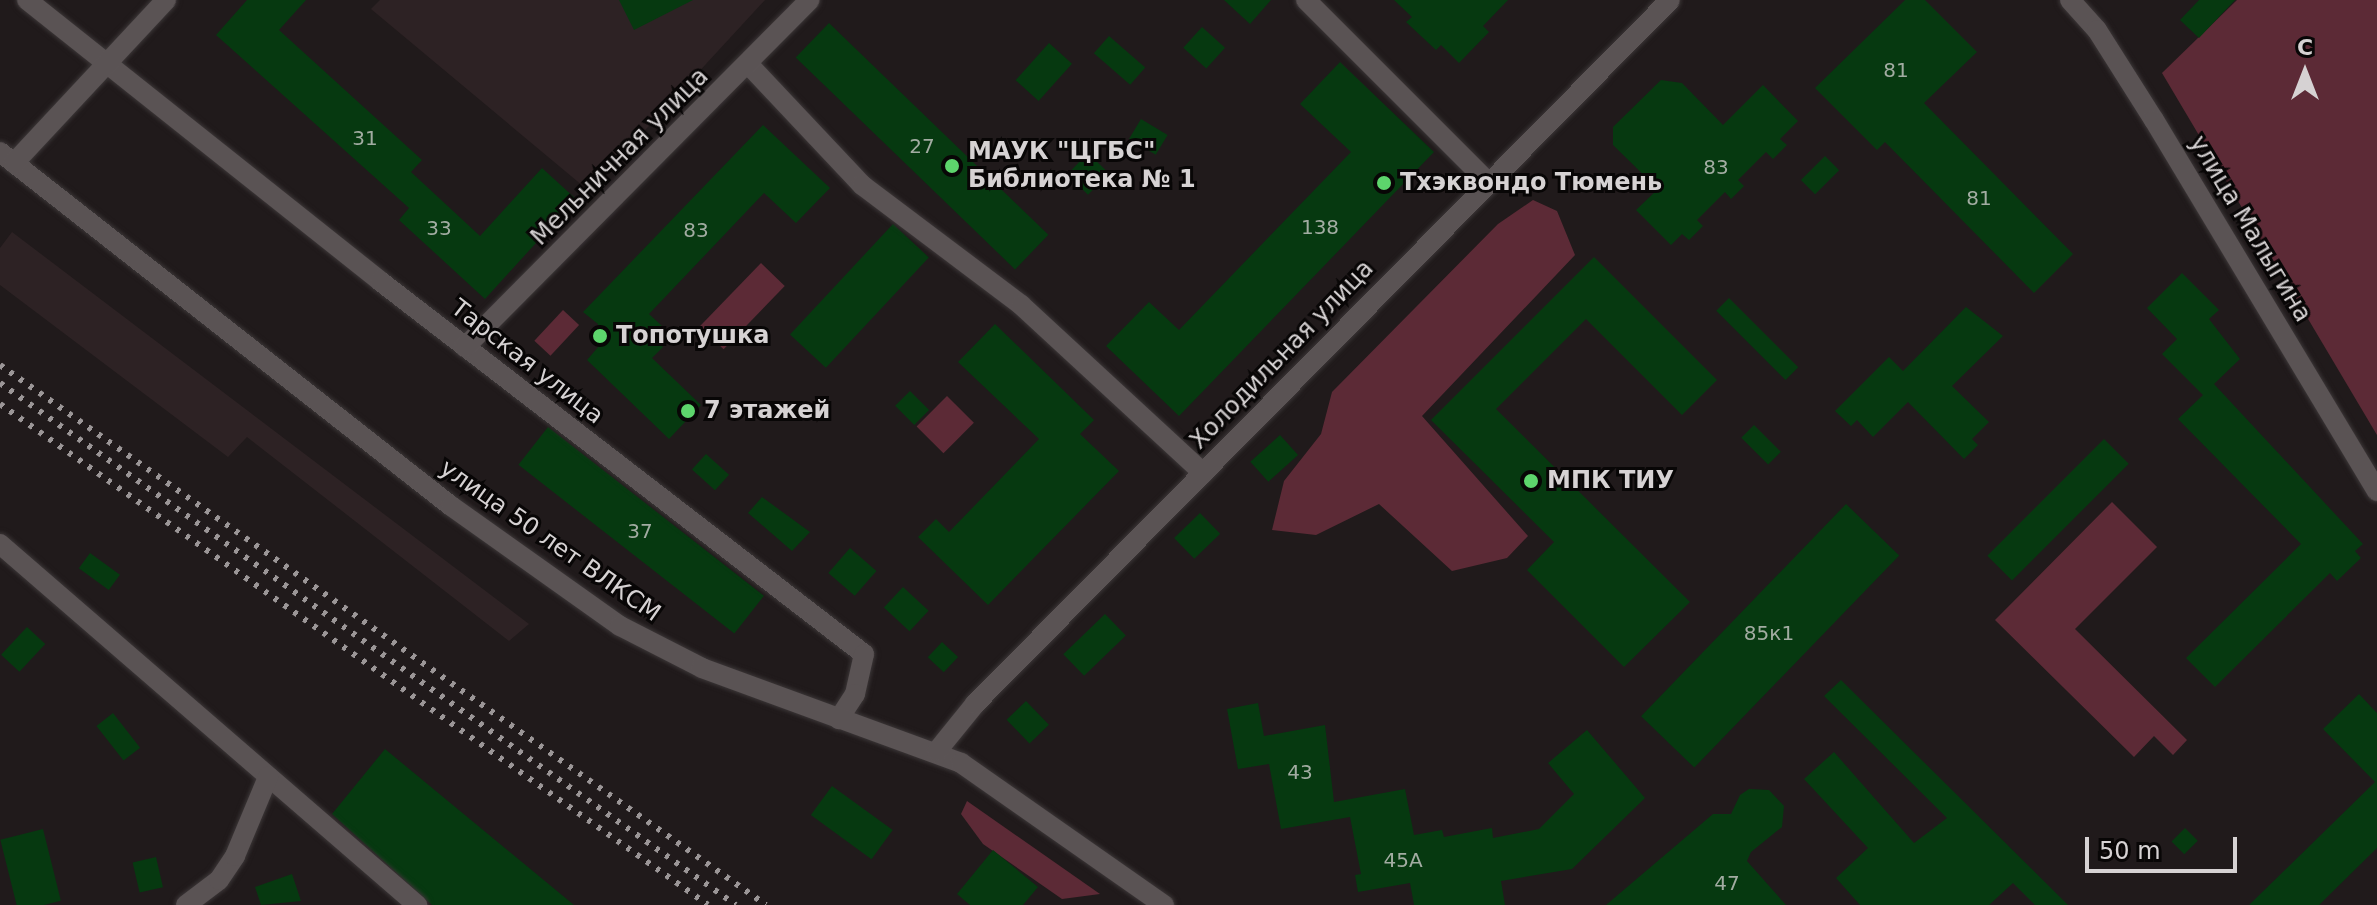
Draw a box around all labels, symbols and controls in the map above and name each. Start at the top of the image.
north arrow [2265,32,2345,112]
text: С [2297,35,2313,60]
house number: 81 [1883,58,1909,82]
street label: Мельничная улица [525,62,715,252]
house number: 31 [352,126,378,150]
street label: улица Малыгина [2183,131,2317,327]
house number: 27 [909,134,935,158]
place label: МАУК "ЦГБС" Библиотека № 1 [968,138,1196,194]
house number: 83 [1703,155,1729,179]
marker: МАУК "ЦГБС" Библиотека № 1 [943,157,961,175]
place label: Тхэквондо Тюмень [1400,169,1662,197]
marker: Тхэквондо Тюмень [1375,174,1393,192]
house number: 81 [1966,186,1992,210]
house number: 138 [1301,215,1339,239]
house number: 33 [426,216,452,240]
house number: 83 [683,218,709,242]
street label: Холодильная улица [1184,255,1380,455]
street label: Тарская улица [445,294,609,430]
place label: Топотушка [616,322,769,350]
marker: Топотушка [591,327,609,345]
place label: 7 этажей [704,397,830,425]
marker: 7 этажей [679,402,697,420]
street label: улица 50 лет ВЛКСМ [434,454,666,628]
place label: МПК ТИУ [1547,467,1674,495]
marker: МПК ТИУ [1522,472,1540,490]
house number: 37 [627,519,653,543]
house number: 85к1 [1744,621,1794,645]
house number: 43 [1287,760,1313,784]
scale bar [2089,821,2241,871]
text: 50 m [2099,837,2161,865]
house number: 45А [1383,848,1423,872]
house number: 47 [1714,871,1740,895]

